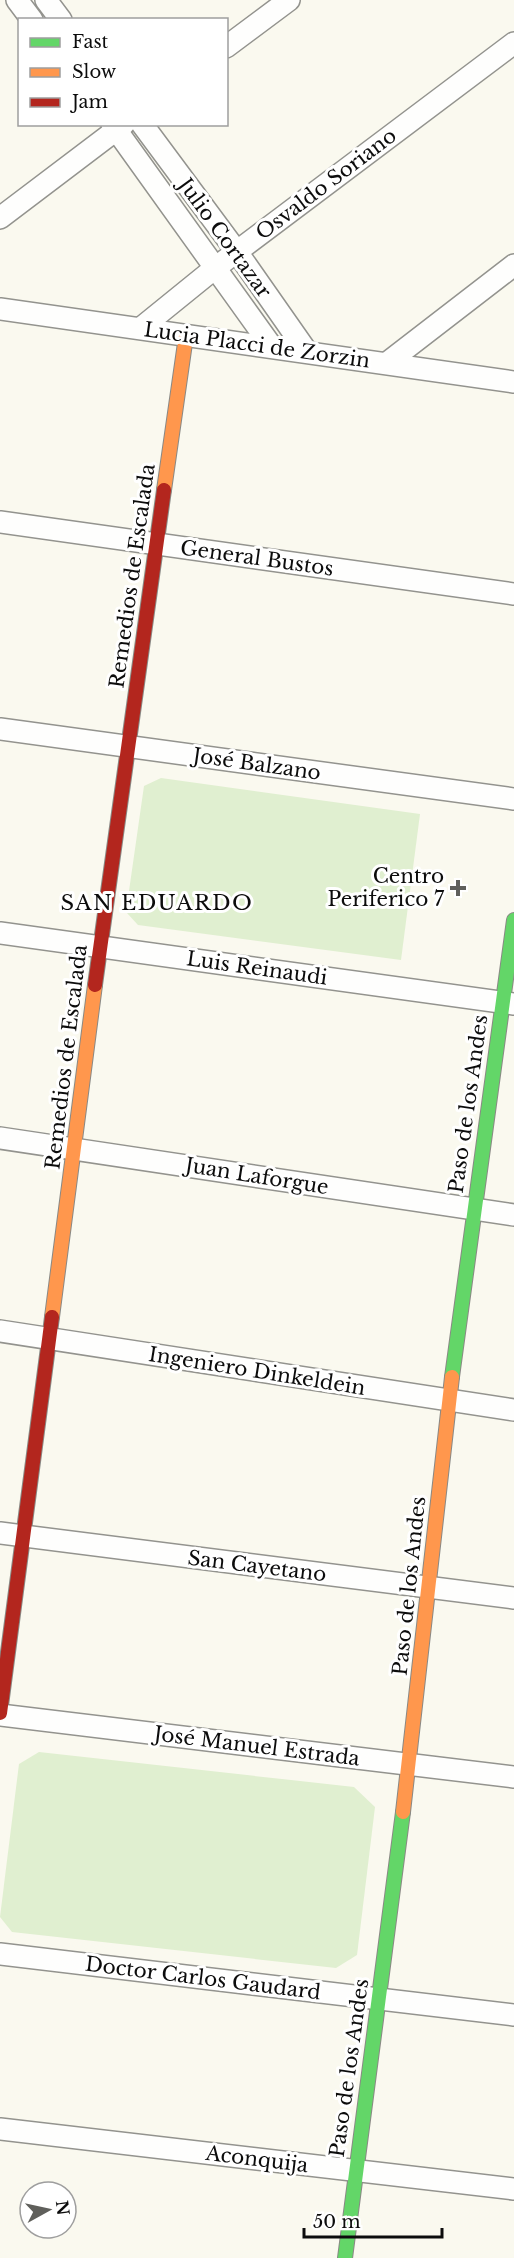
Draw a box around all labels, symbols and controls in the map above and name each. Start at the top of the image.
legend [18,18,228,126]
text: Fast [72,31,109,53]
text: Slow [72,61,117,83]
text: Jam [70,91,108,113]
street label: Osvaldo Soriano [251,123,401,245]
street label: Julio Cortazar [172,171,277,303]
street label: Lucia Placci de Zorzin [143,317,372,373]
street label: Remedios de Escalada [104,461,160,690]
street label: General Bustos [179,535,335,581]
street label: José Balzano [189,743,322,785]
place label: Centro Periferico 7 [328,864,445,911]
marker: Centro Periferico 7 [449,879,467,897]
district label: SAN EDUARDO [61,890,253,916]
street label: Remedios de Escalada [40,942,92,1171]
street label: Luis Reinaudi [185,946,329,990]
street label: Paso de los Andes [444,1013,492,1195]
street label: Juan Laforgue [181,1152,330,1199]
street label: Ingeniero Dinkeldein [147,1342,367,1400]
street label: Paso de los Andes [388,1495,430,1677]
street label: San Cayetano [186,1546,328,1586]
street label: José Manuel Estrada [150,1721,362,1771]
street label: Doctor Carlos Gaudard [84,1952,322,2004]
street label: Paso de los Andes [325,1977,373,2159]
street label: Aconquija [203,2141,311,2177]
north arrow [18,2180,78,2240]
text: N [52,2199,74,2217]
scale bar [304,2201,442,2239]
text: 50 m [313,2211,361,2233]

